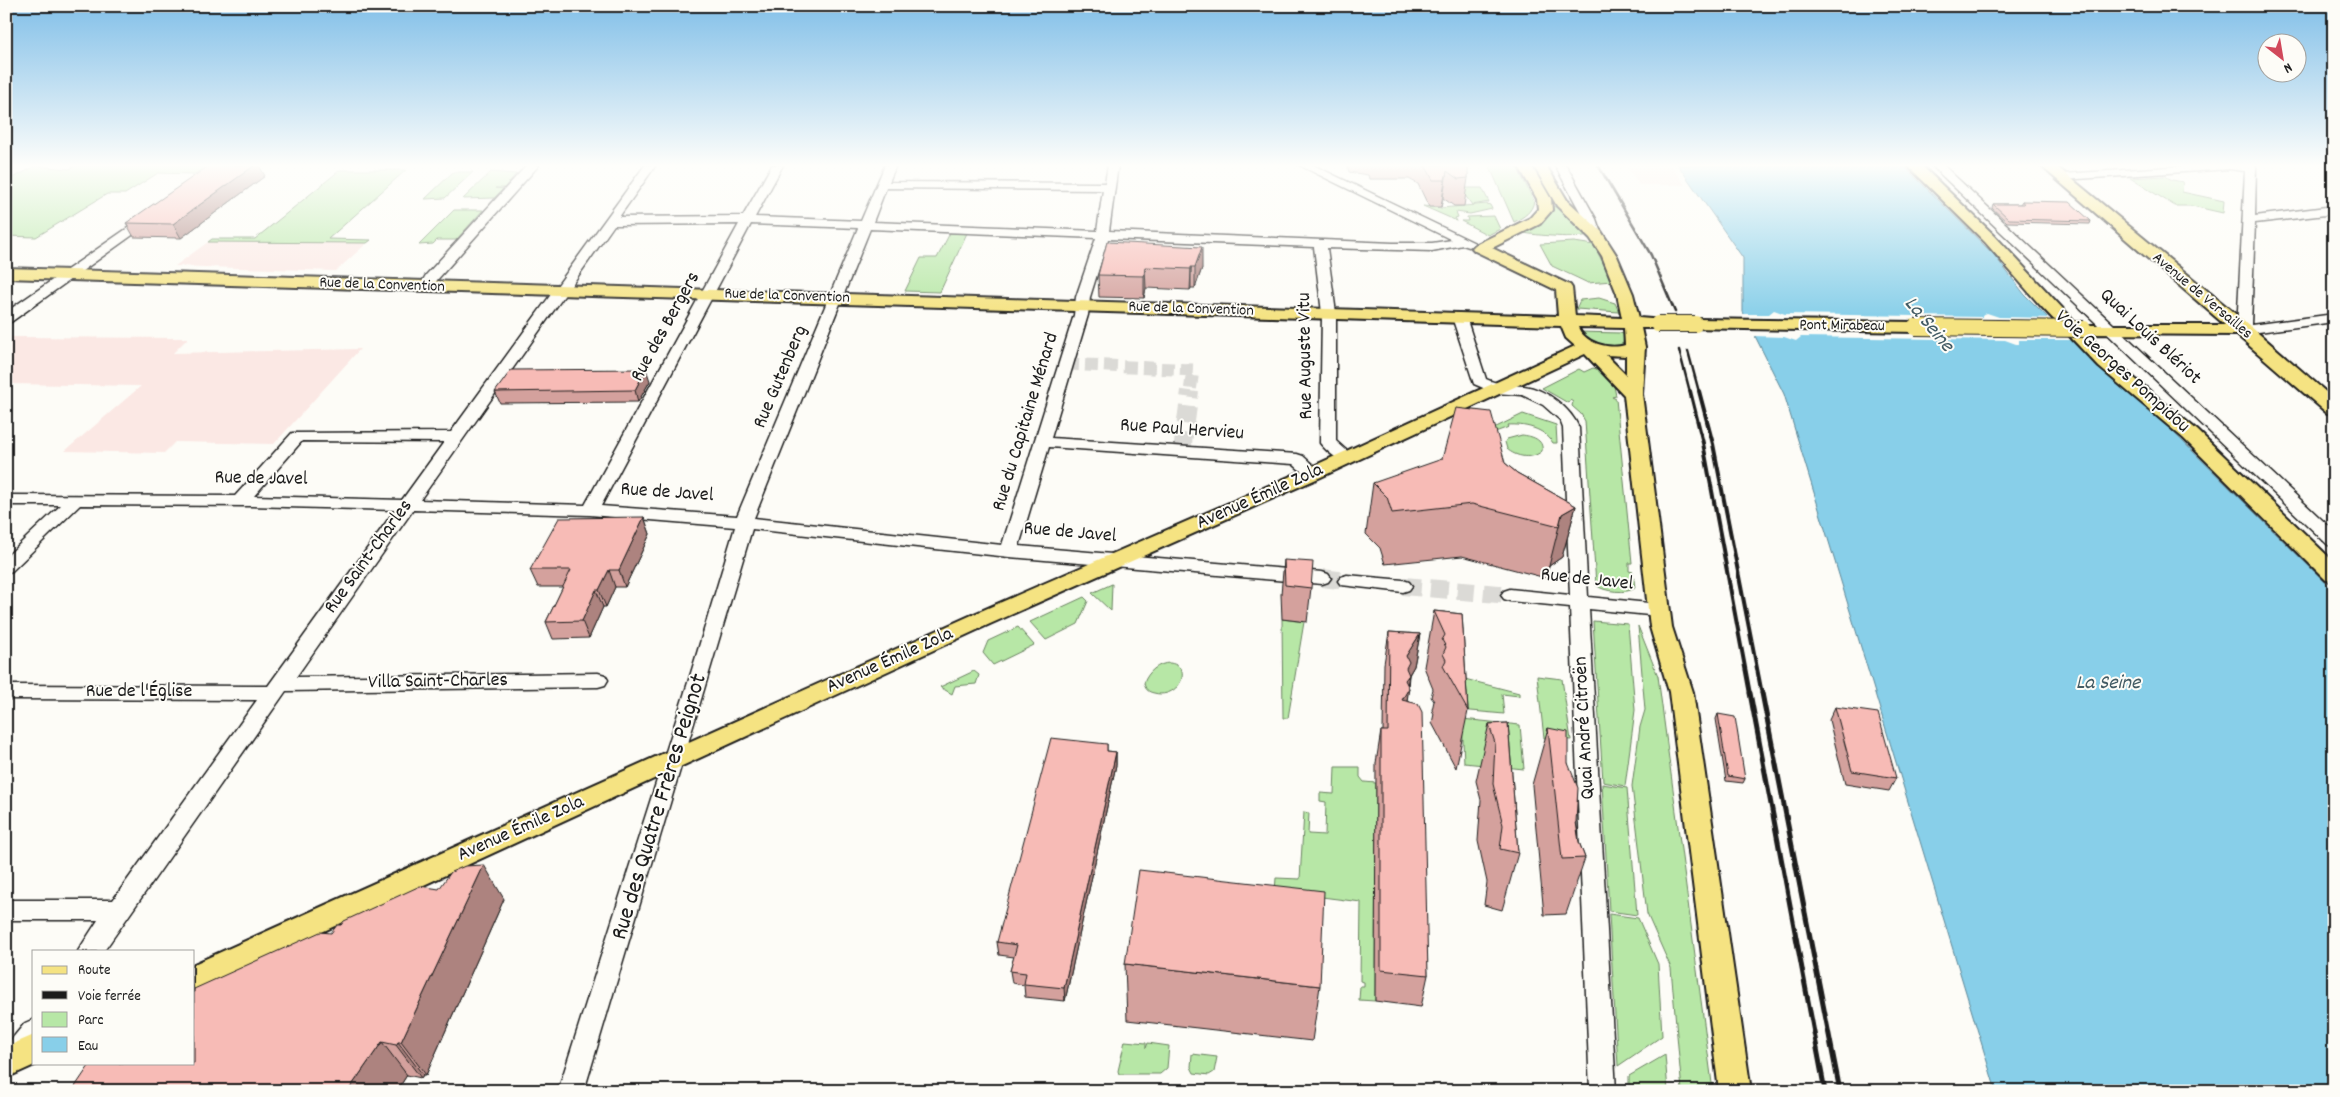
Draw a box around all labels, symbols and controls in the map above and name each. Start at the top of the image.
north arrow [2258,32,2308,82]
text: N [2279,57,2296,78]
street label: Avenue de Versailles [2147,247,2257,345]
street label: Rue des Bergers [624,267,708,387]
street label: Rue de la Convention [319,271,445,299]
street label: Rue de la Convention [724,282,850,310]
street label: Quai Louis Blériot [2093,282,2207,392]
water label: La Seine [1896,291,1961,361]
street label: Rue Auguste Vitu [1291,292,1321,420]
street label: Rue de la Convention [1128,295,1254,323]
street label: Voie Georges Pompidou [2048,304,2196,440]
street label: Pont Mirabeau [1799,314,1885,338]
street label: Rue Gutenberg [747,321,815,433]
street label: Rue du Capitaine Ménard [986,329,1066,515]
street label: Rue Paul Hervieu [1119,412,1245,448]
street label: Avenue Émile Zola [1192,456,1328,537]
street label: Rue de Javel [214,464,308,494]
street label: Rue de Javel [620,476,715,510]
street label: Rue Saint-Charles [318,494,420,620]
street label: Rue de Javel [1022,515,1118,551]
street label: Rue de Javel [1539,561,1635,599]
street label: Avenue Émile Zola [822,620,958,701]
street label: Quai André Citroën [1567,656,1603,800]
street label: Villa Saint-Charles [368,667,508,697]
street label: Rue des Quatre Frères Peignot [603,669,717,944]
water label: La Seine [2076,669,2142,699]
street label: Rue de l'Église [86,678,193,706]
street label: Avenue Émile Zola [453,788,589,869]
legend [32,950,195,1064]
text: Route [78,960,111,982]
text: Voie ferrée [78,986,141,1008]
text: Parc [78,1010,103,1032]
text: Eau [78,1036,98,1058]

